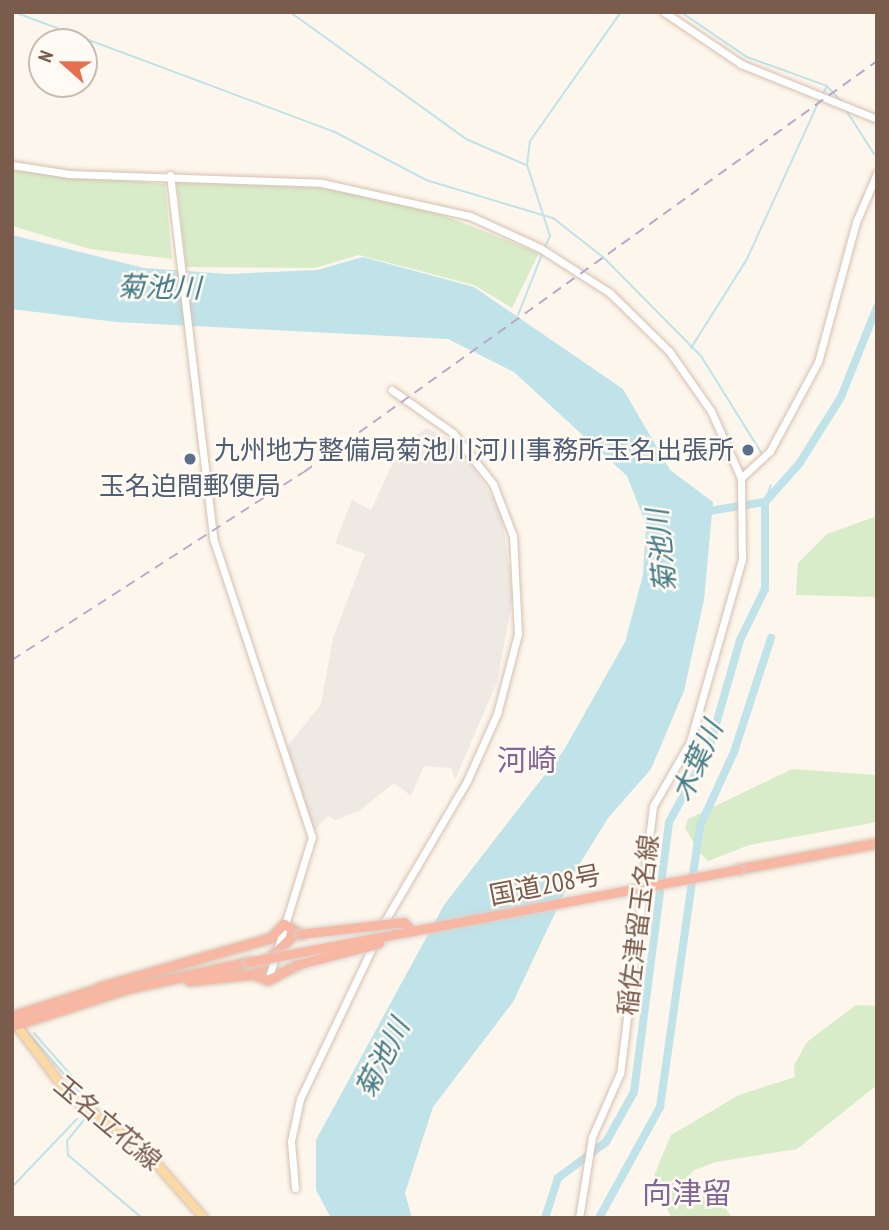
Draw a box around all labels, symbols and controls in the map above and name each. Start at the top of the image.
north arrow [28,28,98,98]
text: N [32,47,58,65]
water label: 菊池川 [117,269,201,305]
place label: 九州地方整備局菊池川河川事務所玉名出張所 [214,434,734,466]
marker: 九州地方整備局菊池川河川事務所玉名出張所 [740,442,756,458]
marker: 玉名迫間郵便局 [182,451,198,467]
place label: 玉名迫間郵便局 [99,470,281,502]
water label: 菊池川 [640,507,682,595]
water label: 木葉川 [665,716,729,806]
district label: 河崎 [497,742,557,778]
street label: 稲佐津留玉名線 [611,833,665,1017]
street label: 国道208号 [487,859,603,911]
water label: 菊池川 [348,1013,416,1103]
street label: 玉名立花線 [48,1069,168,1177]
district label: 向津留 [642,1175,732,1211]

